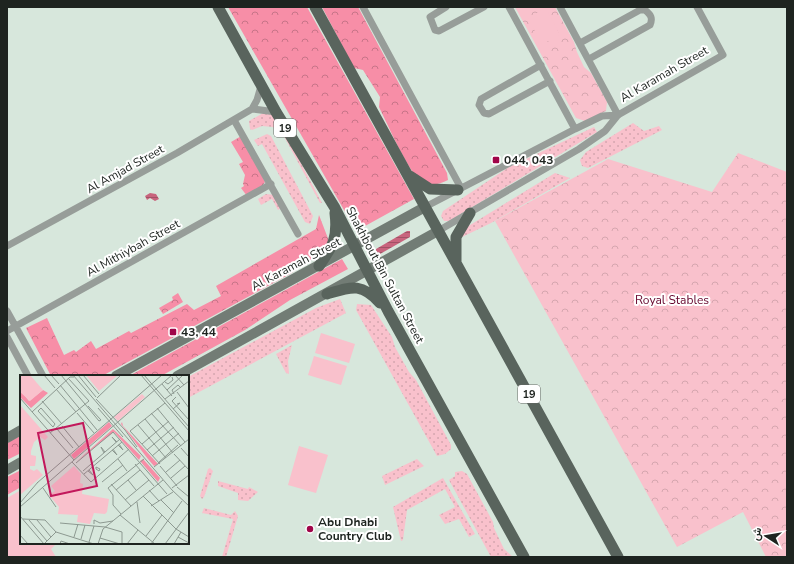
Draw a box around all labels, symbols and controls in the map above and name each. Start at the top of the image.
street label: Al Karamah Street [617,42,712,106]
road number: 19 [274,119,296,137]
street label: Al Amjad Street [83,141,167,197]
place label: 044, 043 [504,152,553,168]
marker: 044, 043 [491,155,501,165]
street label: Shakhbout Bin Sultan Street [342,204,428,347]
street label: Al Mithiybah Street [83,215,183,280]
street label: Al Karamah Street [248,233,344,294]
park label: Royal Stables [635,292,709,308]
place label: 43, 44 [181,324,216,340]
marker: 43, 44 [168,327,178,337]
inset map [20,375,189,544]
road number: 19 [518,385,540,403]
place label: Abu Dhabi Country Club [318,514,392,544]
north arrow [746,516,786,556]
marker: Abu Dhabi Country Club [305,524,315,534]
text: ش [748,526,765,542]

